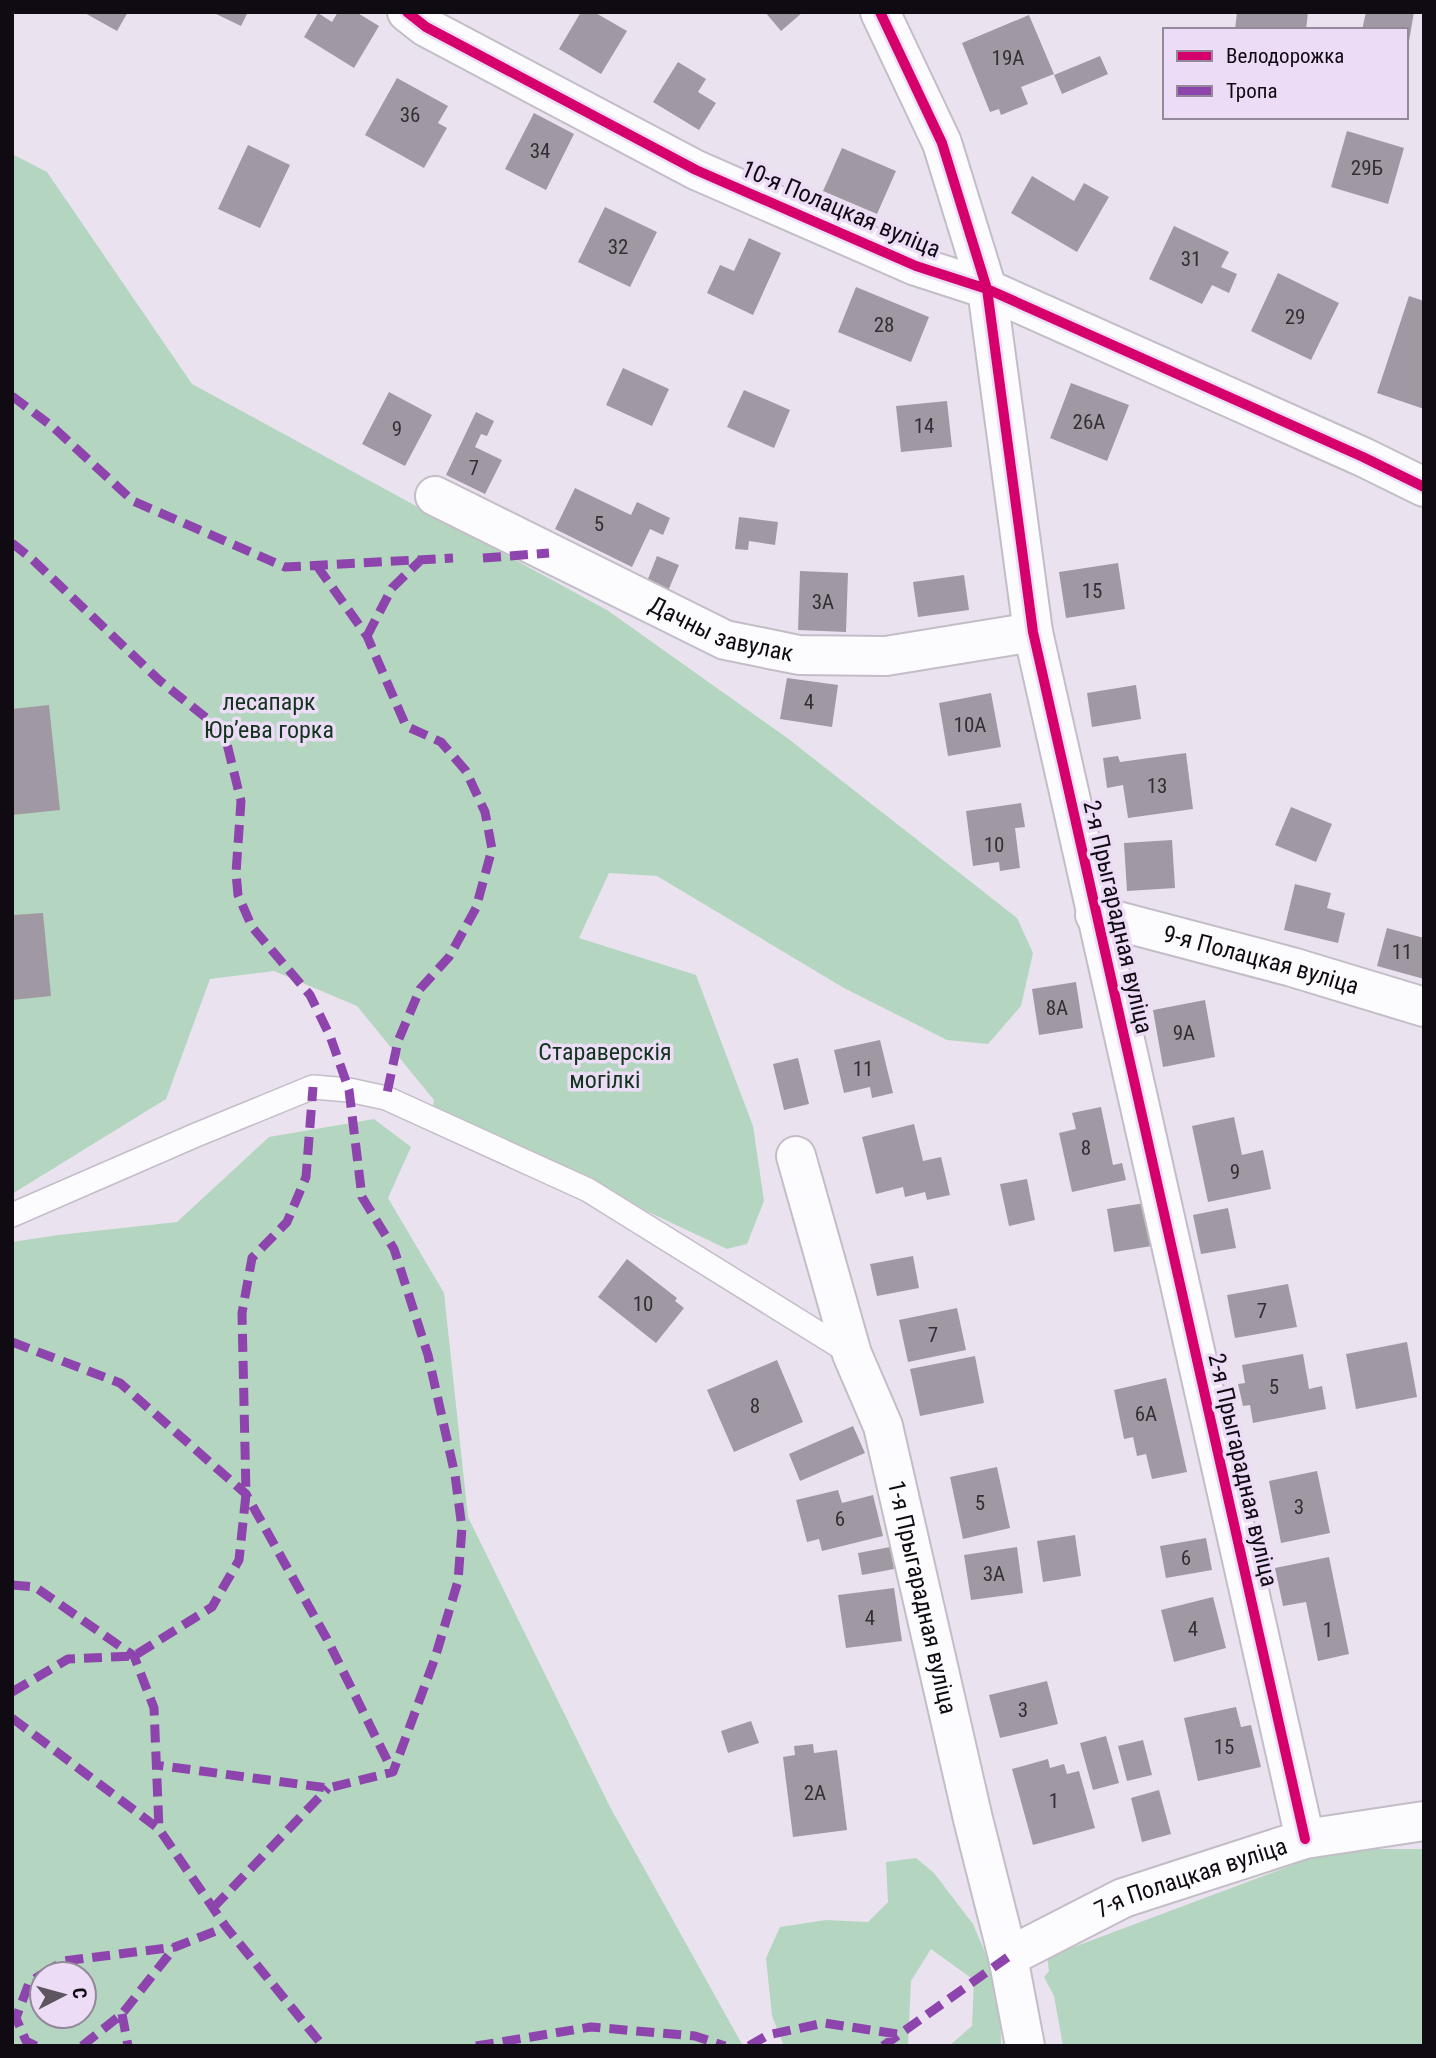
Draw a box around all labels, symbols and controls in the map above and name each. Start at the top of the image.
legend [1163,28,1408,119]
text: Велодорожка [1226,44,1344,68]
house number: 19А [992,46,1024,70]
text: Тропа [1226,79,1277,103]
house number: 36 [400,103,420,127]
house number: 34 [530,139,550,163]
street label: 10-я Полацкая вуліца [737,154,945,264]
house number: 29Б [1351,156,1383,180]
house number: 32 [608,235,628,259]
house number: 31 [1181,247,1201,271]
house number: 29 [1285,305,1305,329]
house number: 28 [874,313,894,337]
house number: 26А [1073,410,1105,434]
house number: 14 [914,414,934,438]
house number: 9 [392,417,402,441]
house number: 7 [469,456,479,480]
house number: 5 [594,512,604,536]
house number: 15 [1082,579,1102,603]
house number: 3А [812,590,834,614]
street label: Дачны завулак [645,591,796,668]
park label: лесапарк Юрʼева горка [204,688,334,744]
house number: 4 [804,690,814,714]
house number: 10А [954,713,986,737]
house number: 13 [1147,774,1167,798]
street label: 2-я Прыгарадная вуліца [1078,798,1158,1036]
house number: 10 [984,833,1004,857]
street label: 9-я Полацкая вуліца [1160,920,1362,1000]
house number: 11 [1392,940,1412,964]
house number: 8А [1046,996,1068,1020]
house number: 9А [1173,1021,1195,1045]
park label: Стараверскія могілкі [538,1038,672,1094]
house number: 11 [853,1057,873,1081]
house number: 8 [1081,1136,1091,1160]
house number: 9 [1230,1160,1240,1184]
house number: 10 [633,1292,653,1316]
house number: 7 [1257,1299,1267,1323]
house number: 7 [928,1323,938,1347]
street label: 2-я Прыгарадная вуліца [1203,1351,1283,1589]
house number: 5 [1269,1375,1279,1399]
house number: 8 [750,1394,760,1418]
house number: 6А [1135,1402,1157,1426]
street label: 1-я Прыгарадная вуліца [882,1478,963,1717]
house number: 5 [975,1491,985,1515]
house number: 3 [1294,1495,1304,1519]
house number: 6 [835,1507,845,1531]
house number: 6 [1181,1546,1191,1570]
house number: 3А [983,1562,1005,1586]
house number: 4 [865,1606,875,1630]
house number: 4 [1188,1617,1198,1641]
house number: 1 [1323,1618,1333,1642]
house number: 3 [1018,1698,1028,1722]
house number: 15 [1214,1735,1234,1759]
house number: 2А [804,1781,826,1805]
house number: 1 [1049,1789,1059,1813]
street label: 7-я Полацкая вуліца [1090,1832,1290,1924]
north arrow [28,1960,98,2030]
text: С [67,1987,91,2000]

